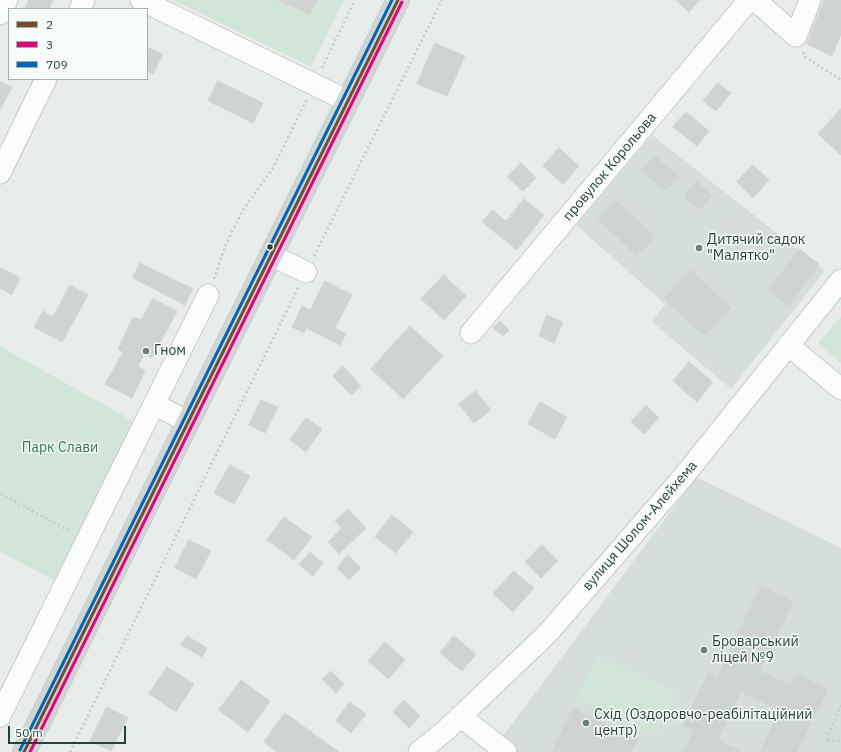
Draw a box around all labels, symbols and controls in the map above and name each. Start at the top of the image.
legend [8,8,148,80]
text: 2 [46,17,53,32]
text: 3 [46,37,53,52]
text: 709 [46,57,68,72]
street label: провулок Корольова [560,109,660,225]
place label: Дитячий садок "Малятко" [707,232,805,264]
unlabelled marker [265,242,275,252]
marker: Дитячий садок "Малятко" [694,243,704,253]
place label: Гном [154,343,186,359]
marker: Гном [141,346,151,356]
park label: Парк Слави [22,440,98,456]
street label: вулиця Шолом-Алейхема [579,458,701,594]
place label: Броварський ліцей №9 [712,634,799,666]
marker: Броварський ліцей №9 [699,645,709,655]
place label: Схід (Оздоровчо-реабілітаційний центр) [594,707,812,740]
scale bar [10,718,128,744]
marker: Схід (Оздоровчо-реабілітаційний центр) [581,718,591,728]
text: 50 m [15,725,43,740]

